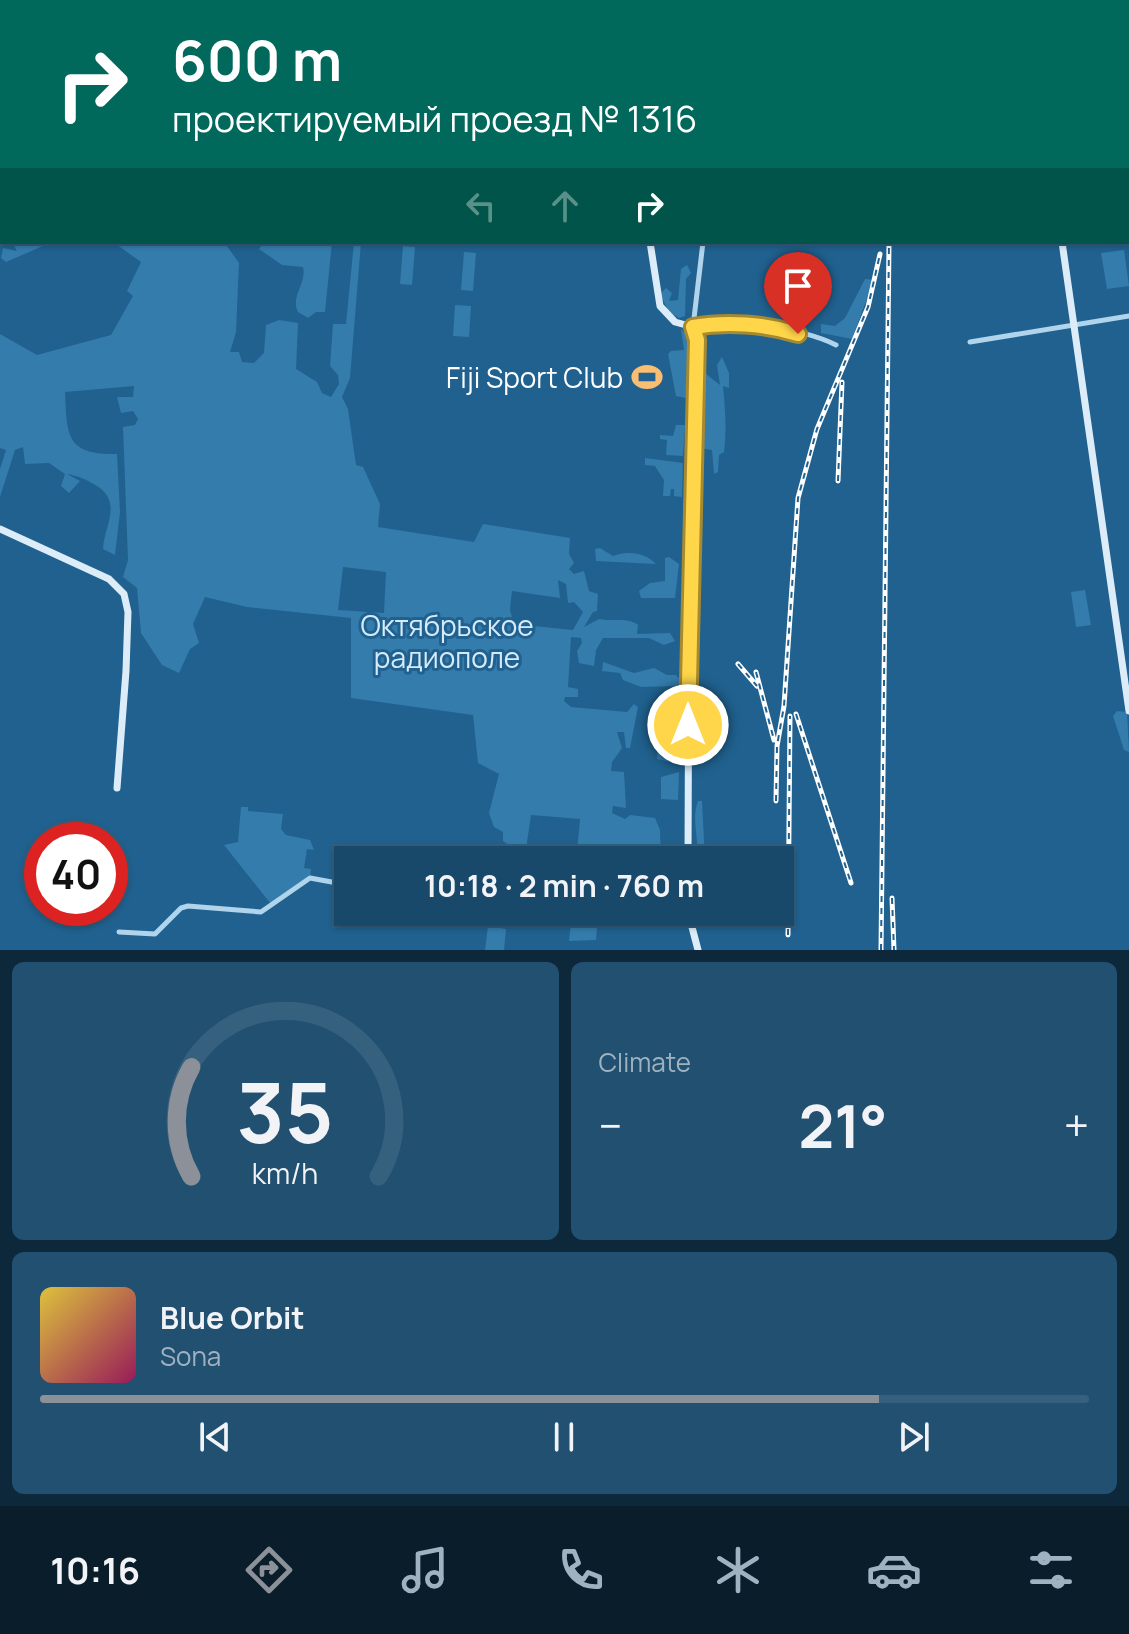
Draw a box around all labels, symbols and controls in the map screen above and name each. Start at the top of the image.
text: 600 m [172,21,342,98]
icon: right [40,32,144,136]
text: проектируемый проезд № 1316 [172,94,697,143]
icon: left [459,184,503,228]
icon: ahead [543,184,587,228]
icon: right [627,184,671,228]
pin [764,252,832,334]
icon: arrive [776,264,820,308]
place label: Fiji Sport Club [446,358,623,396]
sports icon: Fiji Sport Club [630,360,664,394]
park label: Октябрьское радиополе [360,606,534,676]
position arrow [646,683,730,767]
speed limit sign: 40 [24,822,128,926]
text: 10:18 · 2 min · 760 m [424,865,704,906]
text: Climate [599,1044,691,1080]
text: 35 [237,1054,334,1168]
text: 21° [798,1084,887,1166]
text: − [599,1095,622,1155]
text: + [1064,1095,1089,1155]
text: km/h [252,1154,318,1193]
text: Blue Orbit [160,1297,305,1338]
text: Sona [160,1338,221,1374]
icon: previous [193,1415,237,1459]
icon: pause [542,1415,586,1459]
icon: next [892,1415,936,1459]
icon: directions [241,1542,297,1598]
icon: music [397,1542,453,1598]
icon: phone [553,1542,609,1598]
icon: climate [710,1542,766,1598]
icon: car [866,1542,922,1598]
icon: filters [1023,1542,1079,1598]
text: 10:16 [50,1546,140,1595]

